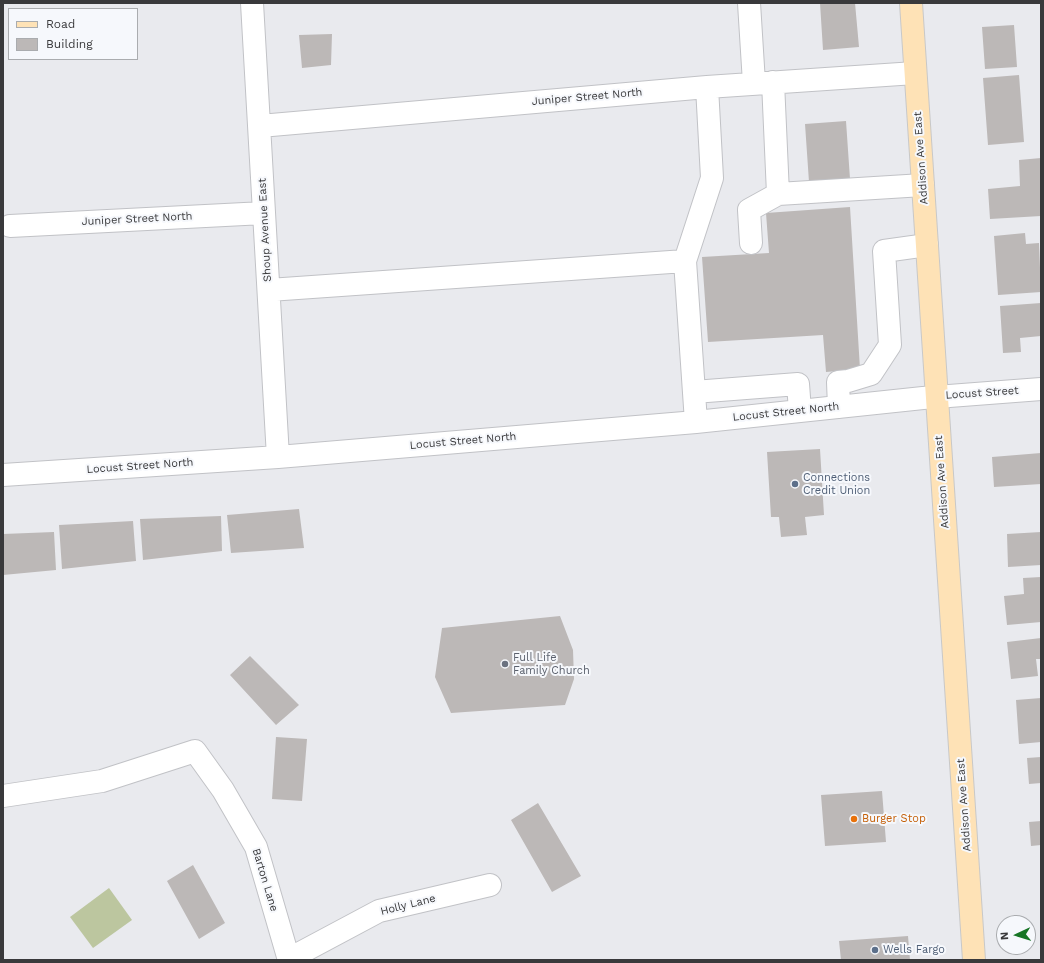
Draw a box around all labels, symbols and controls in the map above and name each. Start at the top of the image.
legend [8,8,138,60]
text: Road [46,17,75,31]
text: Building [46,37,93,51]
street label: Juniper Street North [531,86,643,108]
street label: Addison Ave East [911,111,931,205]
street label: Shoup Avenue East [256,178,274,282]
street label: Juniper Street North [81,210,193,228]
street label: Locust Street [945,384,1019,402]
street label: Locust Street North [732,400,840,424]
street label: Locust Street North [409,430,517,452]
street label: Addison Ave East [932,435,952,529]
street label: Locust Street North [86,456,194,476]
place label: Connections Credit Union [803,471,870,497]
marker: Connections Credit Union [790,479,800,489]
place label: Full Life Family Church [513,651,590,677]
marker: Full Life Family Church [500,659,510,669]
street label: Addison Ave East [954,758,974,852]
place label: Burger Stop [862,812,926,826]
marker: Burger Stop [849,814,859,824]
street label: Barton Lane [249,847,281,913]
street label: Holly Lane [379,892,437,918]
north arrow [996,915,1036,955]
text: N [998,931,1011,940]
place label: Wells Fargo [883,943,945,957]
marker: Wells Fargo [870,945,880,955]

